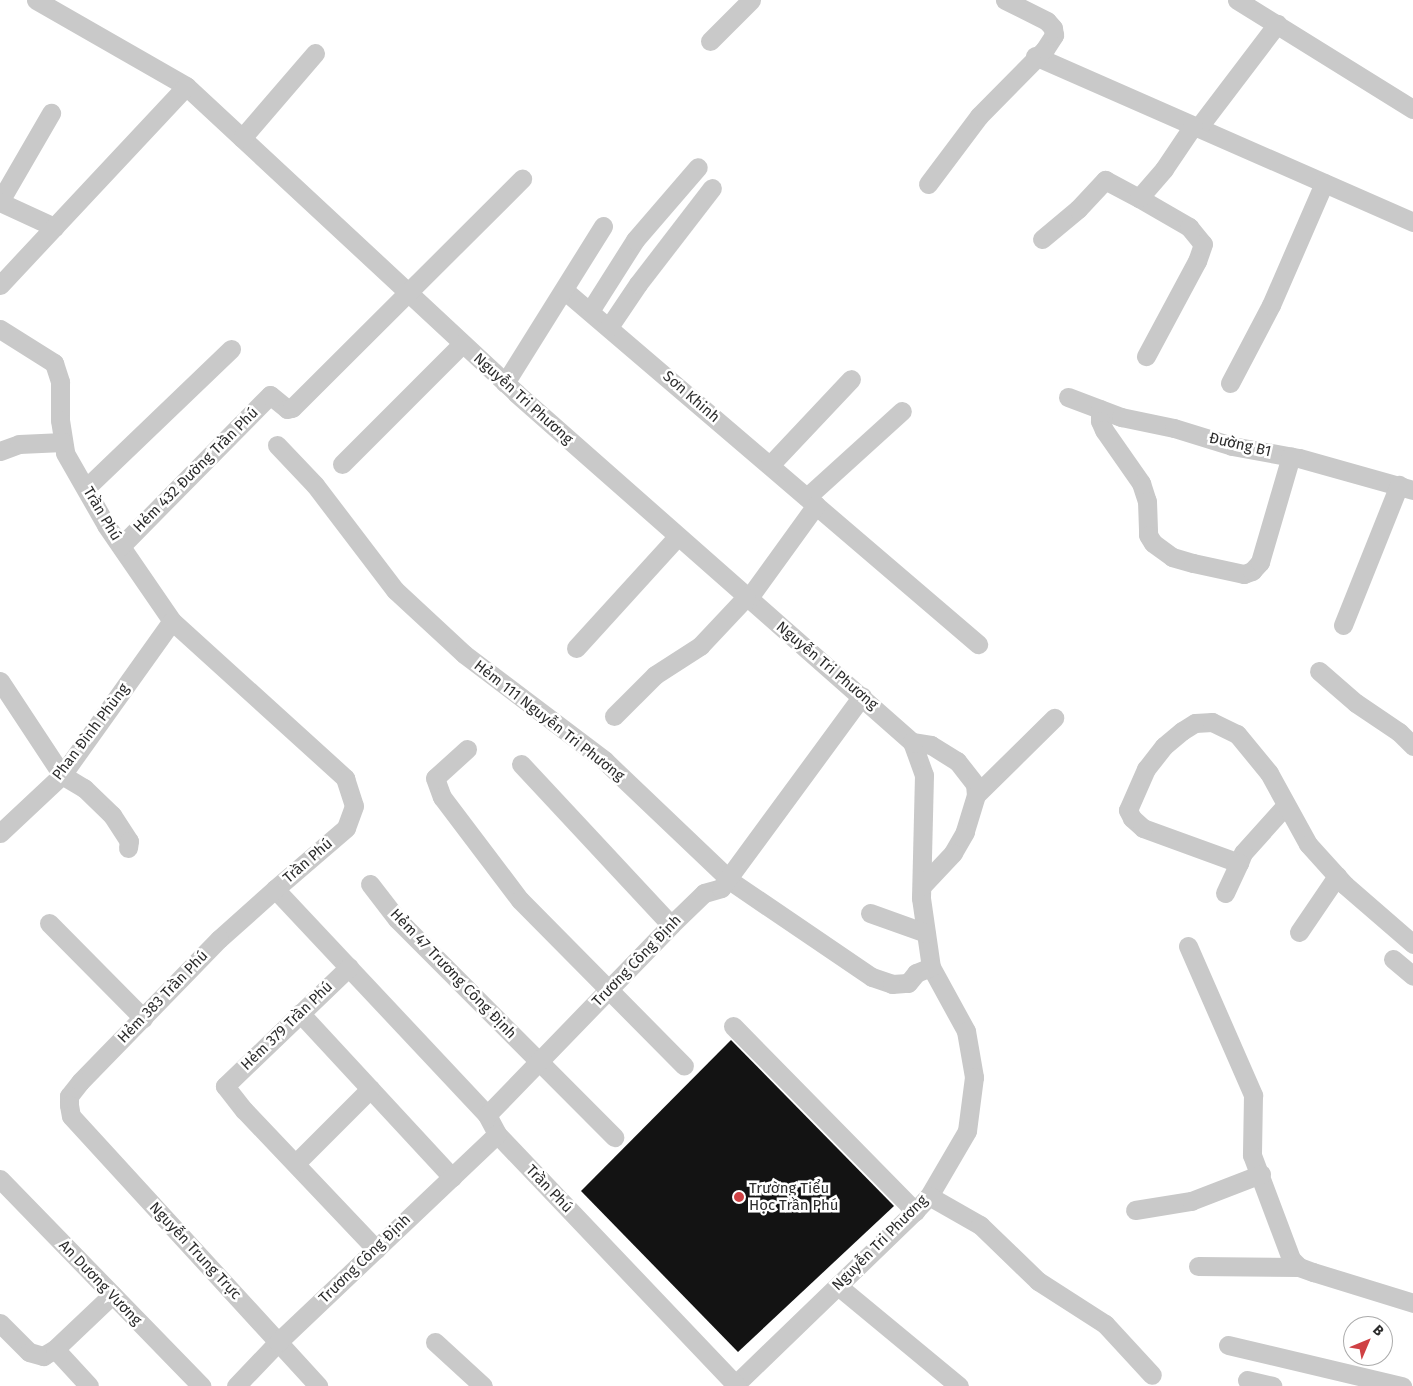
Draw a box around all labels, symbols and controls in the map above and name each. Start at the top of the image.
street label: Nguyễn Tri Phương [470,350,576,448]
street label: Sơn Khinh [659,367,723,427]
street label: Hẻm 432 Đường Trần Phú [130,404,262,536]
street label: Đường B1 [1207,429,1273,461]
street label: Trần Phú [79,484,125,544]
street label: Nguyễn Tri Phương [772,618,882,714]
street label: Hẻm 111 Nguyễn Tri Phương [470,657,628,785]
street label: Phan Đình Phùng [49,680,133,784]
street label: Trần Phú [280,835,336,887]
street label: Hẻm 47 Trương Công Định [386,905,520,1043]
street label: Trương Công Định [589,911,685,1011]
street label: Hẻm 383 Trần Phú [114,947,212,1047]
street label: Hẻm 379 Trần Phú [237,978,337,1074]
street label: Trần Phú [522,1161,576,1217]
place label: Trường Tiểu Học Trần Phú [749,1179,839,1214]
marker: Trường Tiểu Học Trần Phú [733,1191,745,1203]
street label: Nguyễn Tri Phương [829,1192,931,1294]
street label: Nguyễn Trung Trực [145,1199,245,1303]
street label: Trương Công Định [315,1211,415,1307]
street label: An Dương Vương [55,1237,145,1329]
north arrow [1343,1316,1393,1366]
text: B [1369,1322,1387,1340]

